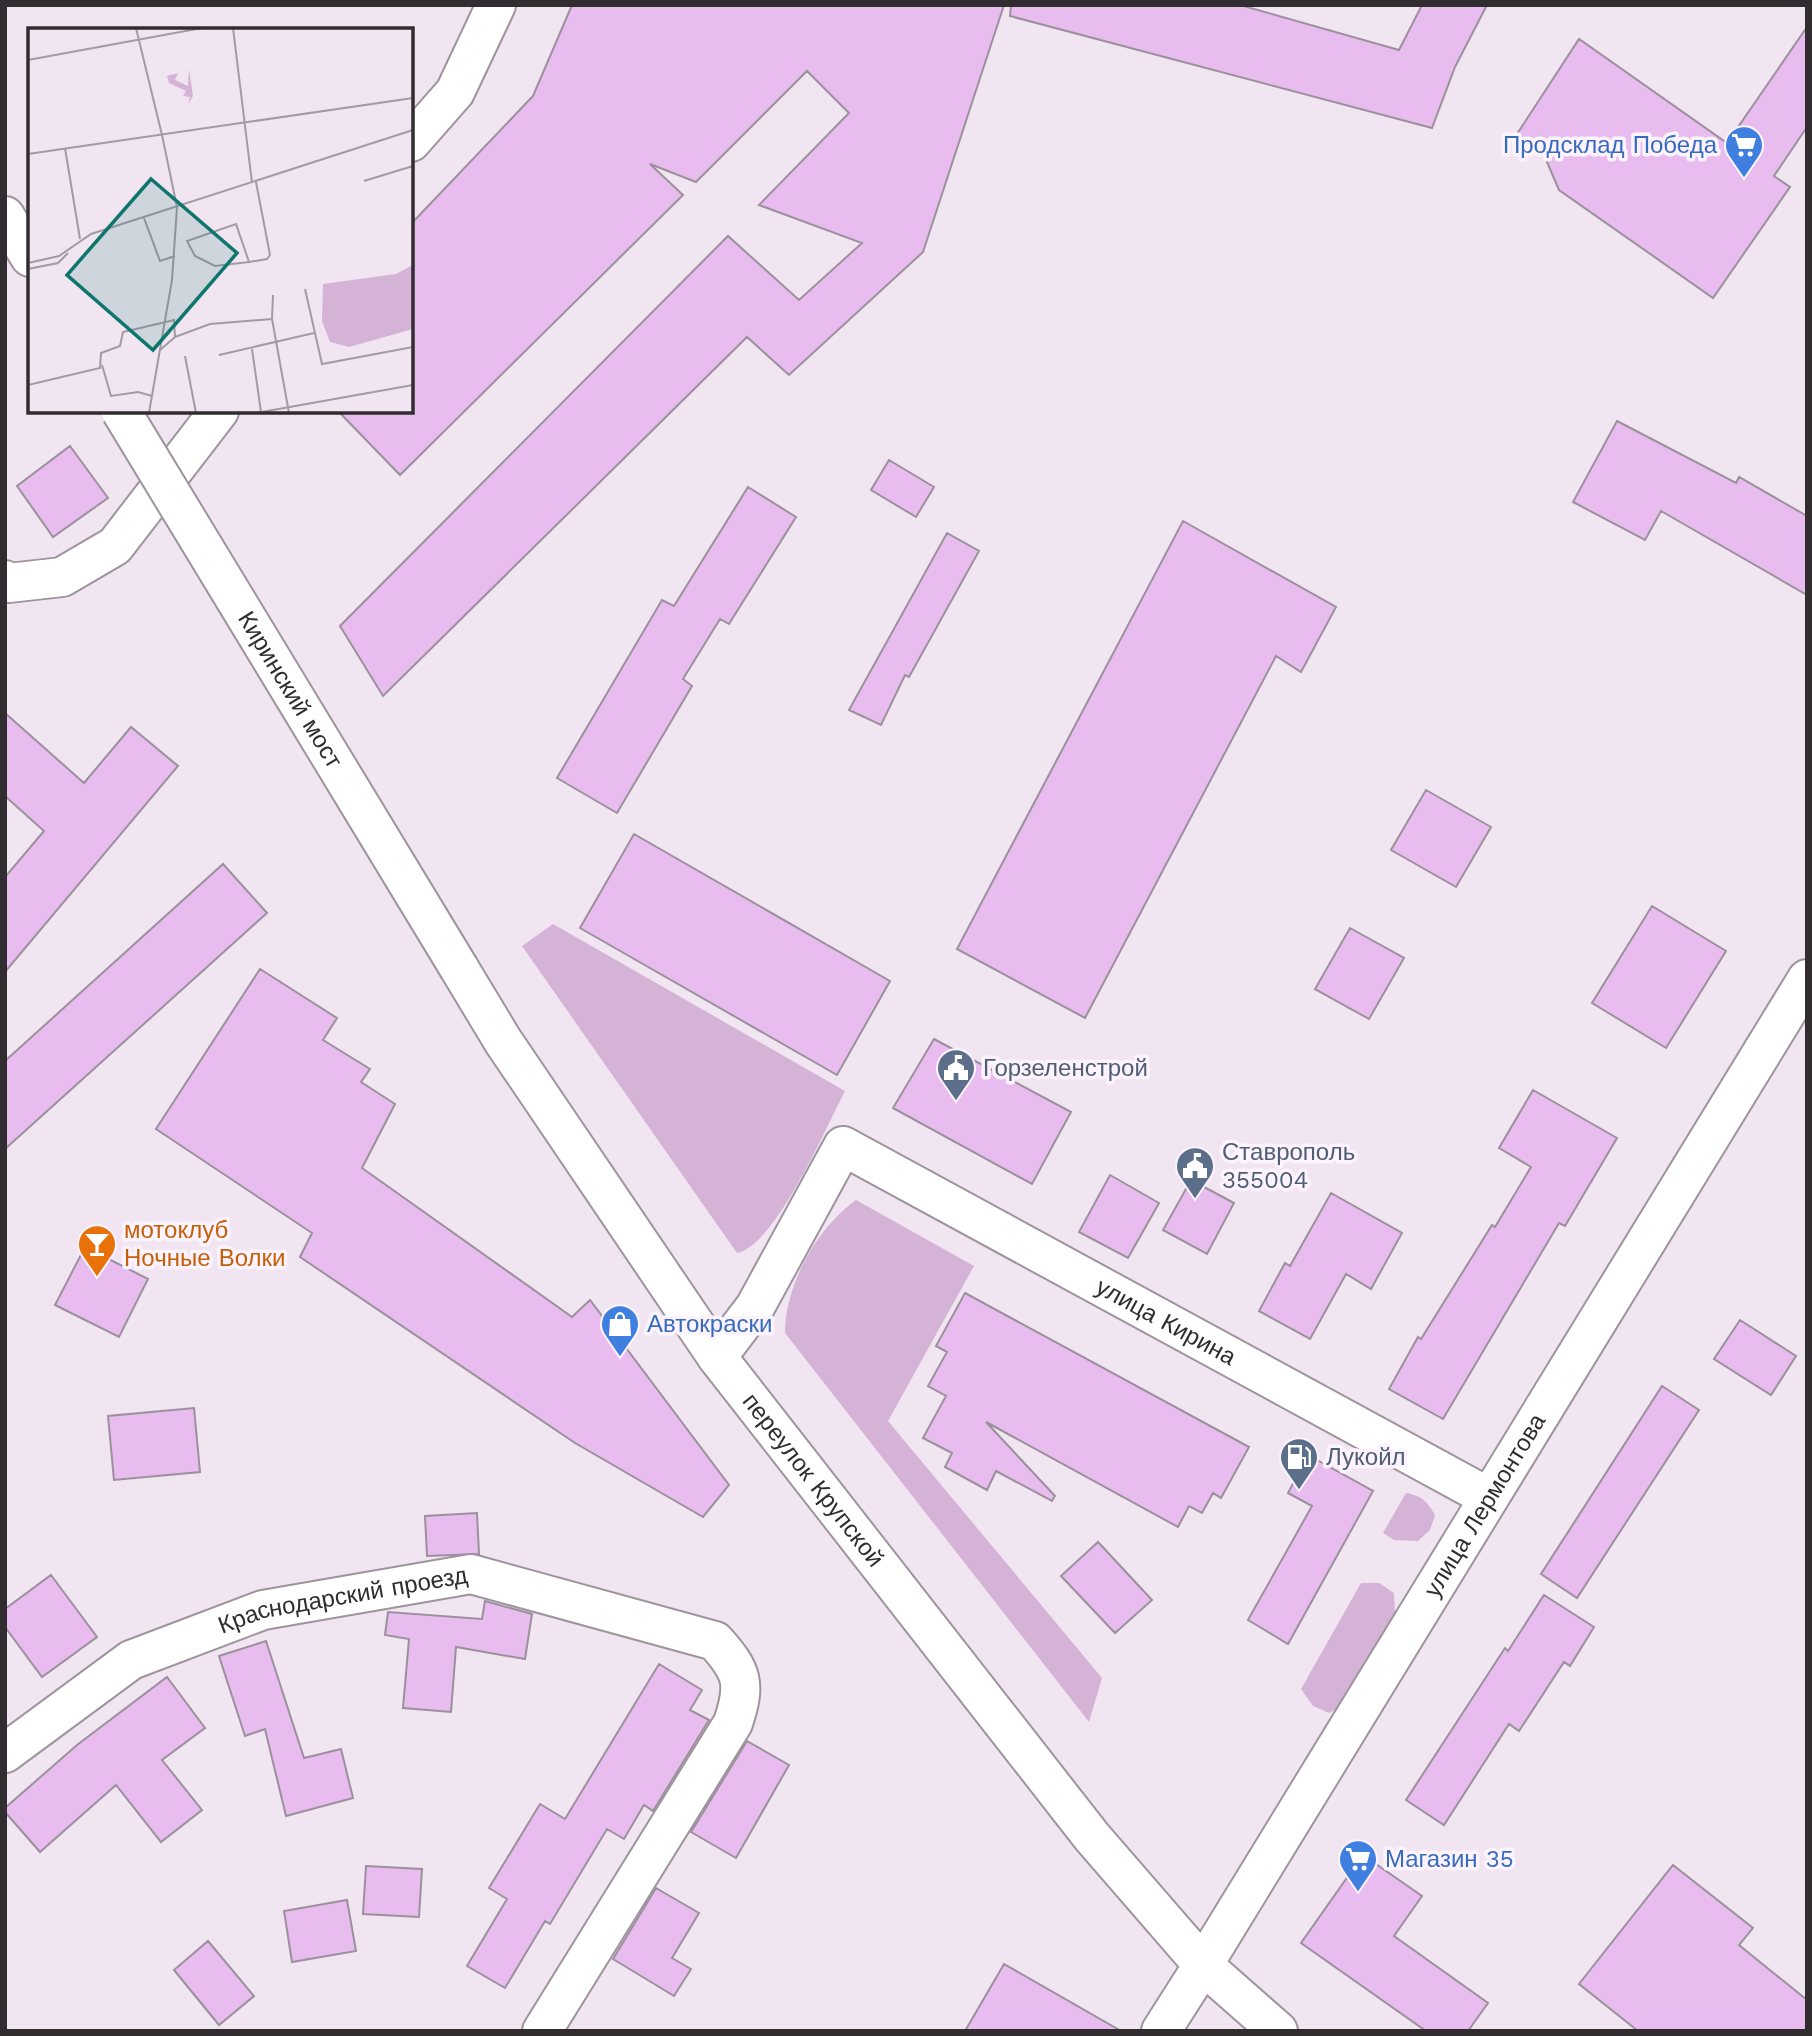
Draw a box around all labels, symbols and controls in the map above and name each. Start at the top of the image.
inset map [28,28,413,413]
supermarket icon: Продсклад Победа [1723,124,1765,179]
place label: Продсклад Победа [1503,131,1718,159]
street label: Киринский мост [232,606,348,773]
public building icon: Горзеленстрой [935,1047,977,1102]
place label: Горзеленстрой [983,1054,1148,1082]
place label: Ставрополь 355004 [1222,1138,1355,1194]
public building icon: Ставрополь 355004 [1174,1145,1216,1200]
place label: мотоклуб Ночные Волки [124,1216,285,1272]
bar icon: мотоклуб Ночные Волки [76,1223,118,1278]
street label: улица Кирина [1091,1272,1241,1371]
shop icon: Автокраски [599,1303,641,1358]
place label: Автокраски [647,1310,772,1338]
street label: переулок Крупской [737,1388,889,1572]
street label: улица Лермонтова [1418,1408,1552,1602]
fuel station icon: Лукойл [1278,1436,1320,1491]
place label: Лукойл [1326,1443,1406,1471]
street label: Краснодарский проезд [214,1561,470,1640]
supermarket icon: Магазин 35 [1337,1838,1379,1893]
place label: Магазин 35 [1385,1845,1514,1873]

